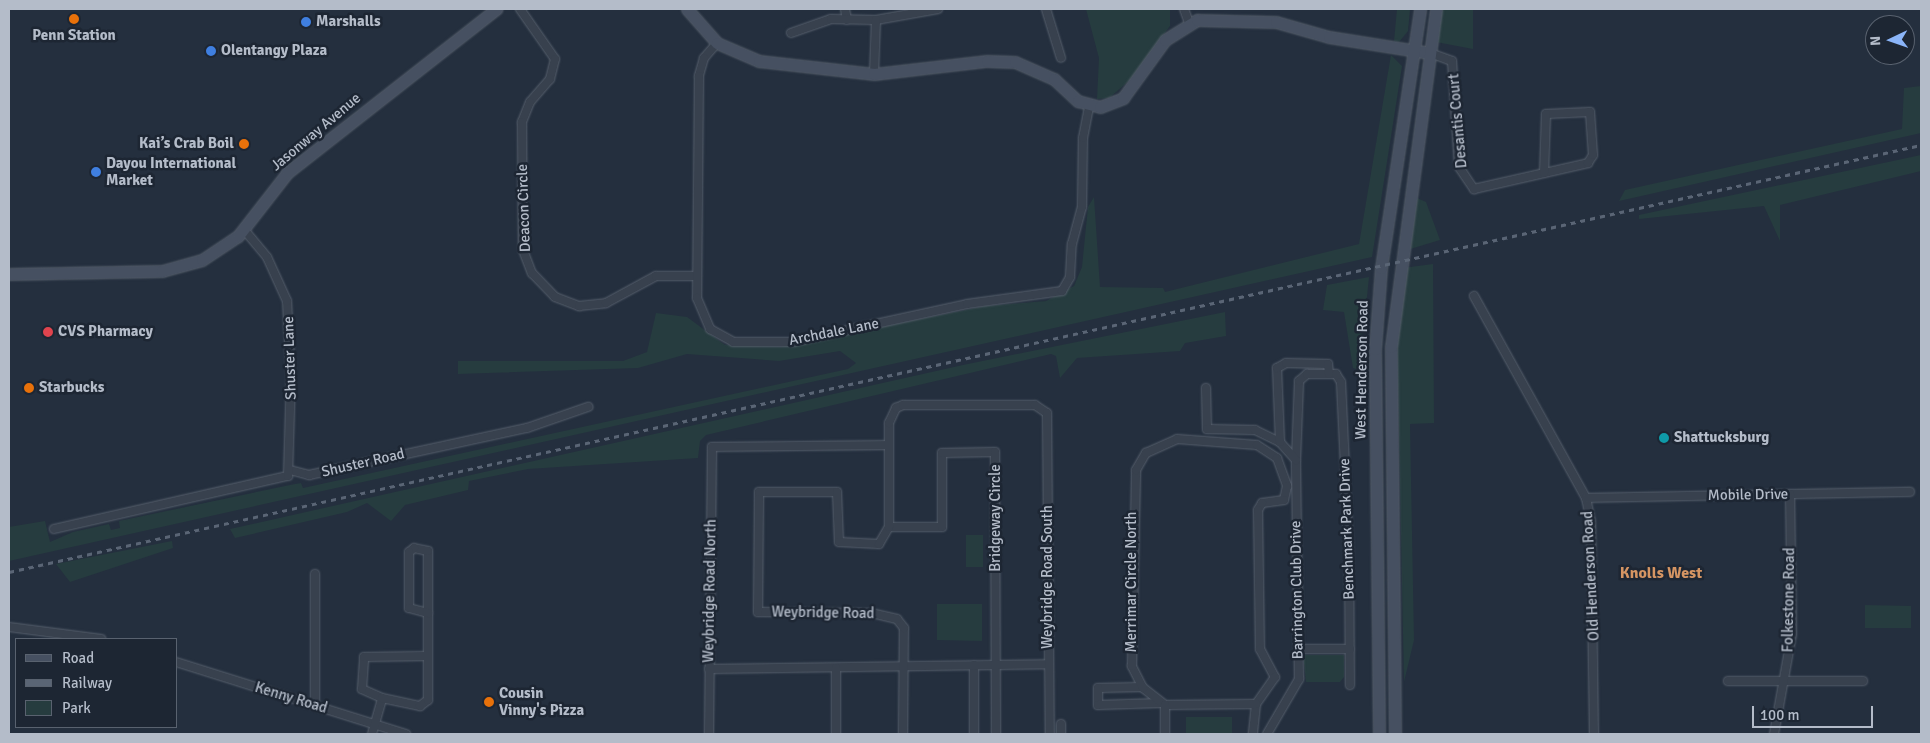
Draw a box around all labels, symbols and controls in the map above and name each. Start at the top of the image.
marker: Penn Station [68,13,80,25]
place label: Marshalls [316,13,381,31]
north arrow [1865,15,1915,65]
marker: Marshalls [300,16,312,28]
place label: Penn Station [32,27,116,45]
text: N [1867,35,1884,46]
place label: Olentangy Plaza [221,42,327,60]
marker: Olentangy Plaza [205,45,217,57]
street label: Desantis Court [1445,73,1471,169]
street label: Jasonway Avenue [267,89,365,175]
place label: Kai’s Crab Boil [139,135,234,153]
marker: Kai’s Crab Boil [238,138,250,150]
place label: Dayou International Market [106,154,236,189]
street label: Deacon Circle [513,164,535,252]
marker: Dayou International Market [90,166,102,178]
street label: West Henderson Road [1352,300,1372,440]
street label: Archdale Lane [788,314,880,350]
street label: Shuster Lane [280,316,300,400]
place label: CVS Pharmacy [58,323,153,341]
marker: CVS Pharmacy [42,326,54,338]
place label: Starbucks [39,379,104,397]
marker: Starbucks [23,382,35,394]
place label: Shattucksburg [1674,429,1769,447]
marker: Shattucksburg [1658,432,1670,444]
street label: Shuster Road [320,445,406,481]
street label: Benchmark Park Drive [1336,458,1358,600]
street label: Bridgeway Circle [987,464,1005,572]
street label: Mobile Drive [1708,485,1788,505]
street label: Weybridge Road South [1039,505,1057,649]
street label: Merrimar Circle North [1123,511,1141,653]
street label: Old Henderson Road [1579,511,1603,641]
street label: Weybridge Road North [700,519,720,663]
street label: Barrington Club Drive [1287,520,1307,660]
street label: Folkestone Road [1779,547,1799,653]
district label: Knolls West [1620,563,1702,583]
street label: Weybridge Road [771,603,875,623]
legend [15,638,178,728]
text: Road [62,649,94,667]
text: Railway [62,674,112,692]
street label: Kenny Road [253,678,329,718]
place label: Cousin Vinny's Pizza [499,684,584,719]
marker: Cousin Vinny's Pizza [483,696,495,708]
scale bar [1755,696,1876,728]
text: Park [62,699,91,717]
text: 100 m [1760,706,1800,724]

